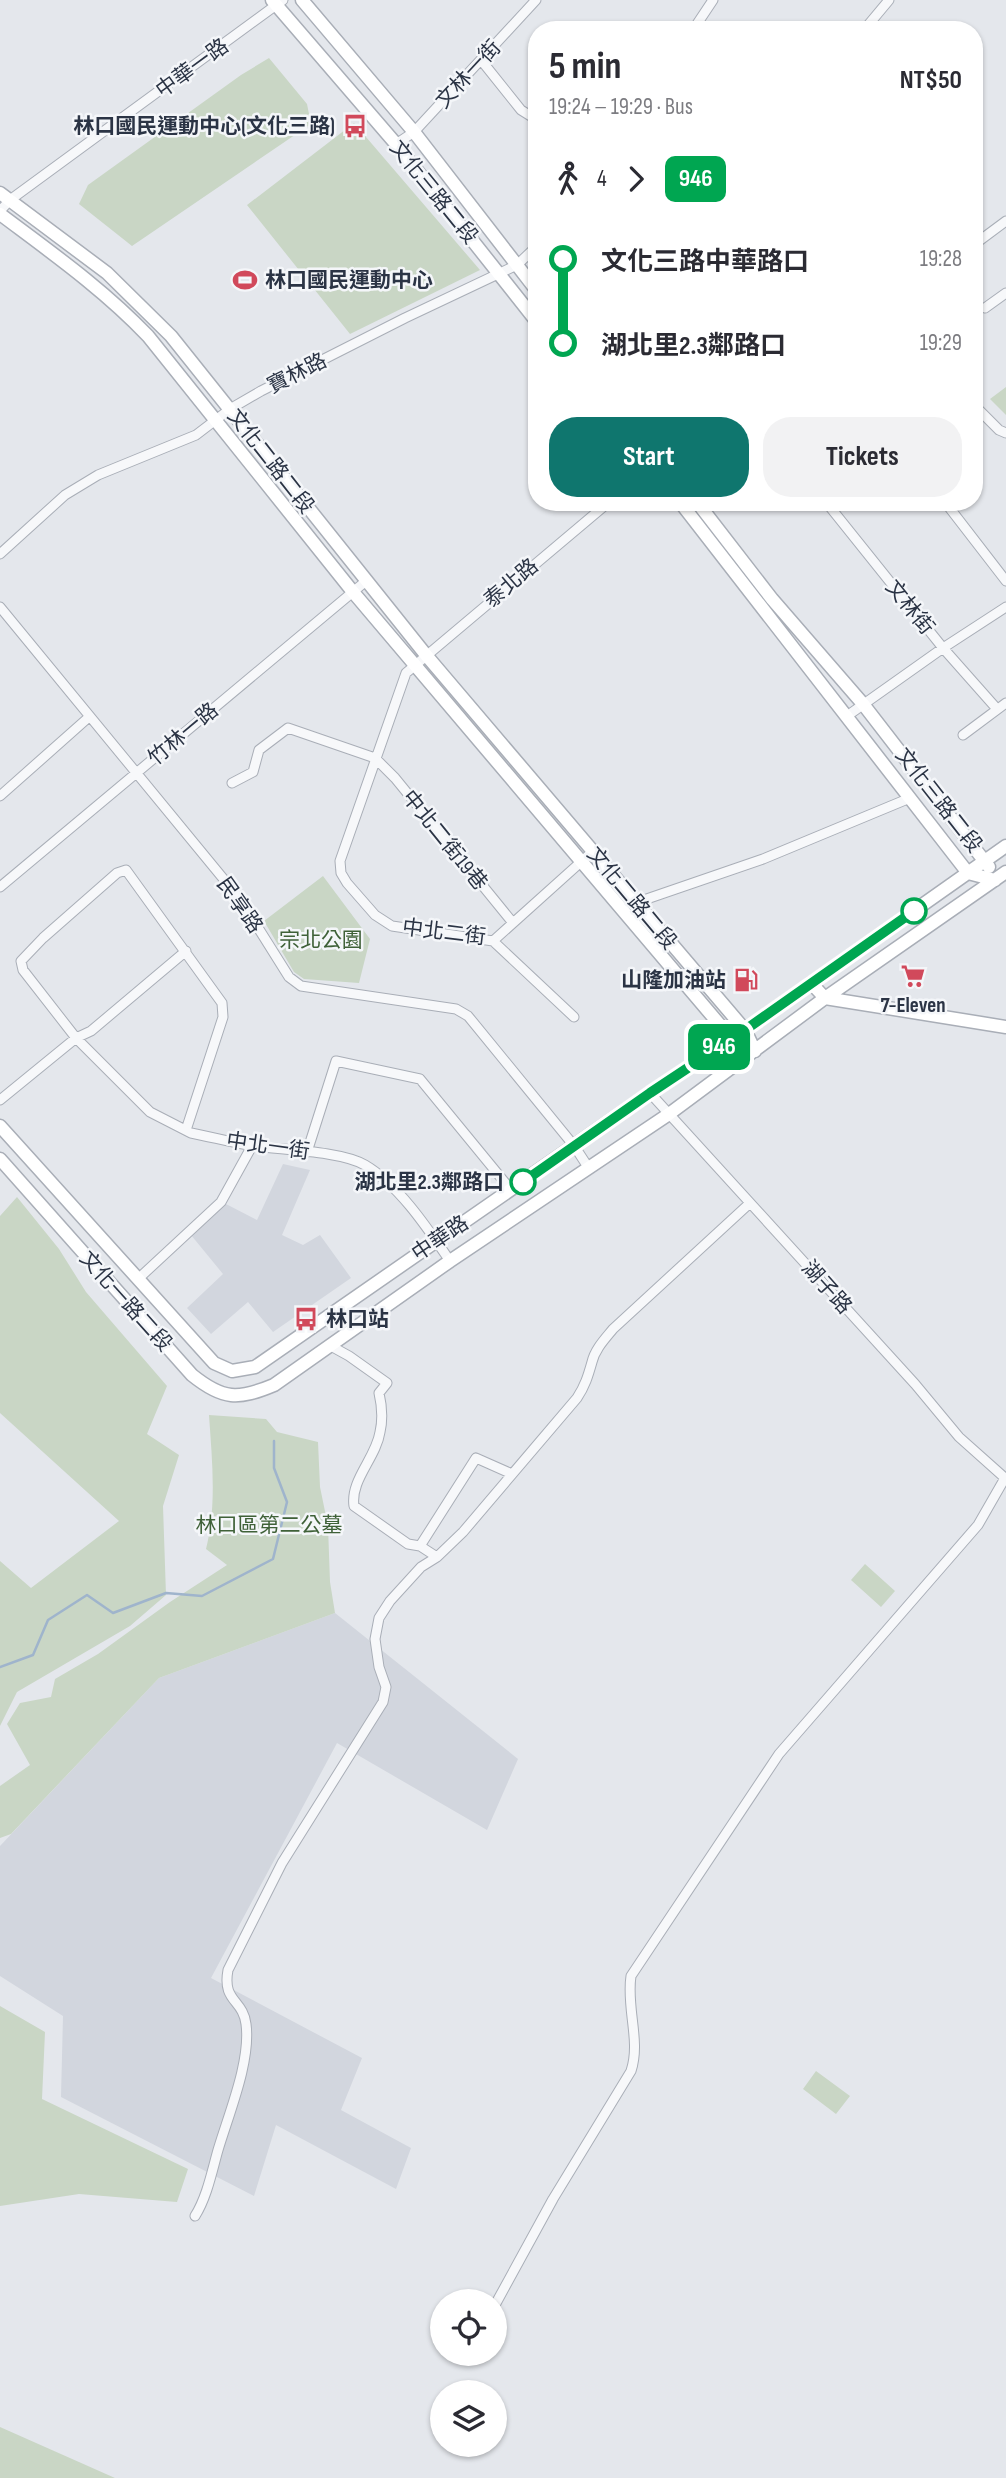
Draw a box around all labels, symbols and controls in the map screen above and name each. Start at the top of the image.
street label: 中華一路 [151,34,234,103]
street label: 文林一街 [431,35,506,114]
text: 5 min [549,44,621,89]
text: NT$50 [900,65,962,96]
text: 19:24 – 19:29 · Bus [549,93,693,121]
bus stop icon: 林口國民運動中心(文化三路) [341,112,369,140]
place label: 林口國民運動中心(文化三路) [73,114,335,139]
street label: 文化三路二段 [384,135,483,249]
icon: walk [549,160,587,198]
icon: forward [617,160,655,198]
text: 946 [679,164,712,193]
text: 4 [597,165,607,193]
text: 19:28 [920,245,962,273]
text: 文化三路中華路口 [601,247,809,278]
sports icon: 林口國民運動中心 [231,266,259,294]
place label: 林口國民運動中心 [265,268,433,293]
text: 19:29 [920,329,962,357]
text: 湖北里2.3鄰路口 [601,331,786,362]
street label: 寶林路 [263,348,331,399]
street label: 文化二路二段 [222,404,319,519]
button: Start [549,417,749,497]
button: Tickets [763,417,962,497]
street label: 泰北路 [479,554,543,613]
street label: 文林街 [880,575,939,640]
street label: 竹林一路 [143,698,224,771]
street label: 文化三路二段 [890,743,987,858]
street label: 中北二街19巷 [397,785,493,895]
street label: 文化二路二段 [582,842,682,955]
street label: 民享路 [211,872,268,938]
unlabelled marker [901,898,927,924]
street label: 中北二街 [401,915,487,950]
park label: 宗北公園 [279,928,363,953]
supermarket icon: 7-Eleven [899,962,927,990]
fuel station icon: 山隆加油站 [732,966,760,994]
place label: 山隆加油站 [621,968,726,993]
place label: 7-Eleven [880,993,946,1018]
line badge: 946 [679,1024,759,1070]
text: 946 [702,1032,736,1061]
street label: 中北一街 [225,1128,311,1165]
marker: 湖北里2.3鄰路口 [510,1169,536,1195]
place label: 湖北里2.3鄰路口 [355,1170,504,1195]
street label: 中華路 [407,1210,473,1266]
street label: 文化一路二段 [74,1246,177,1357]
street label: 湖子路 [796,1256,857,1319]
bus stop icon: 林口站 [292,1305,320,1333]
place label: 林口站 [326,1307,389,1332]
park label: 林口區第二公墓 [196,1513,343,1538]
map controls [430,2289,507,2457]
button: locate [430,2289,507,2366]
button: layers [430,2380,507,2457]

